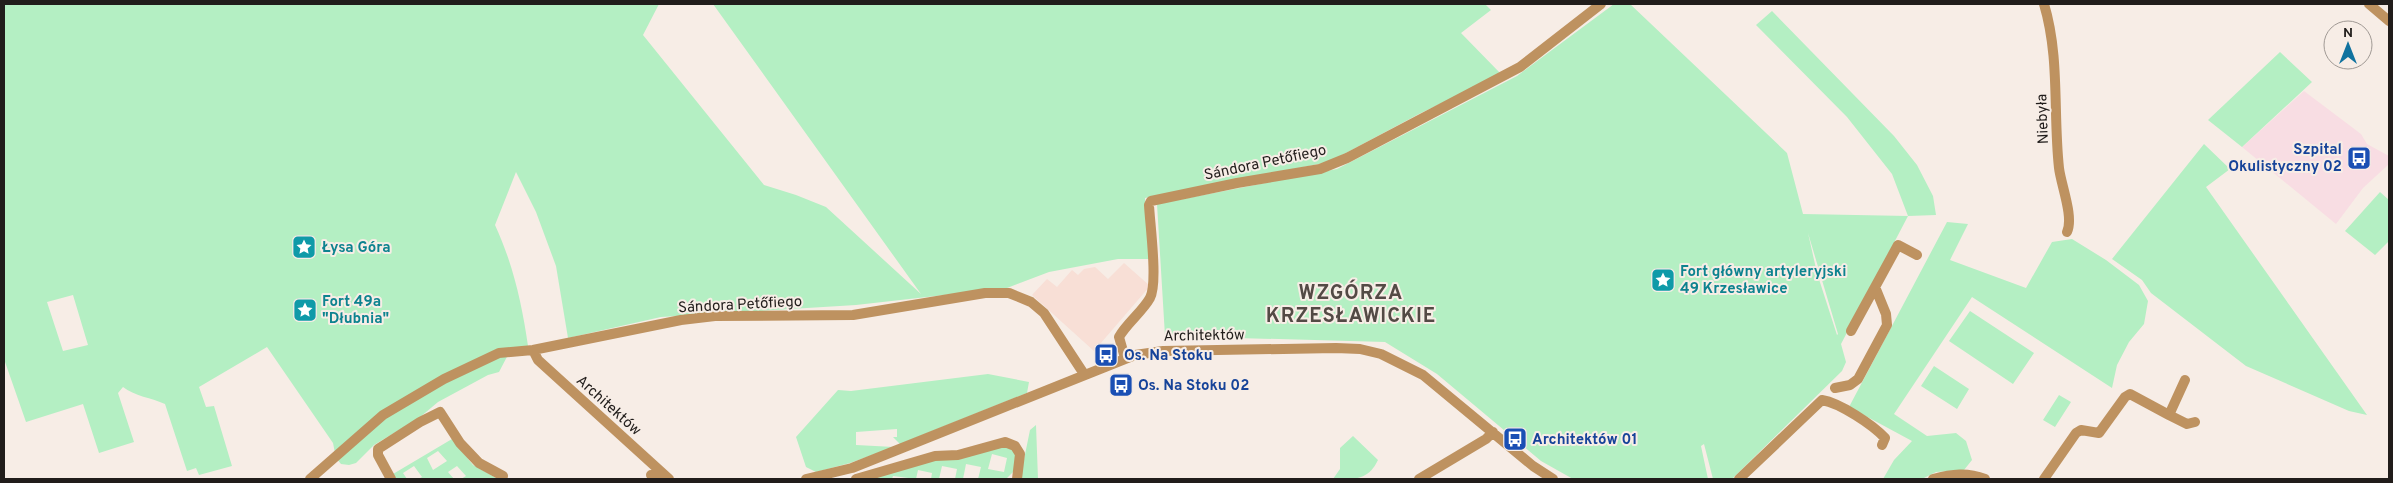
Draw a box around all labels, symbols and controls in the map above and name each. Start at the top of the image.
north arrow [2323,20,2373,70]
text: N [2343,25,2353,42]
street label: Niebyła [2033,93,2054,145]
street label: Sándora Petőfiego [1203,141,1328,186]
place label: Szpital Okulistyczny 02 [2228,141,2342,177]
bus stop icon: Szpital Okulistyczny 02 [2346,145,2372,171]
place icon: Łysa Góra [291,234,317,260]
place label: Łysa Góra [322,239,391,258]
place label: Fort główny artyleryjski 49 Krzesławice [1680,263,1846,299]
place icon: Fort główny artyleryjski 49 Krzesławice [1650,267,1676,293]
district label: WZGÓRZA KRZESŁAWICKIE [1266,279,1436,330]
place label: Fort 49a "Dłubnia" [322,293,389,329]
street label: Sándora Petőfiego [678,293,803,318]
place icon: Fort 49a "Dłubnia" [292,297,318,323]
street label: Architektów [1163,326,1245,347]
bus stop icon: Os. Na Stoku [1093,342,1119,368]
place label: Os. Na Stoku [1124,347,1213,366]
street label: Architektów [571,372,645,441]
bus stop icon: Os. Na Stoku 02 [1108,372,1134,398]
place label: Os. Na Stoku 02 [1138,377,1249,396]
bus stop icon: Architektów 01 [1502,426,1528,452]
place label: Architektów 01 [1532,431,1637,450]

